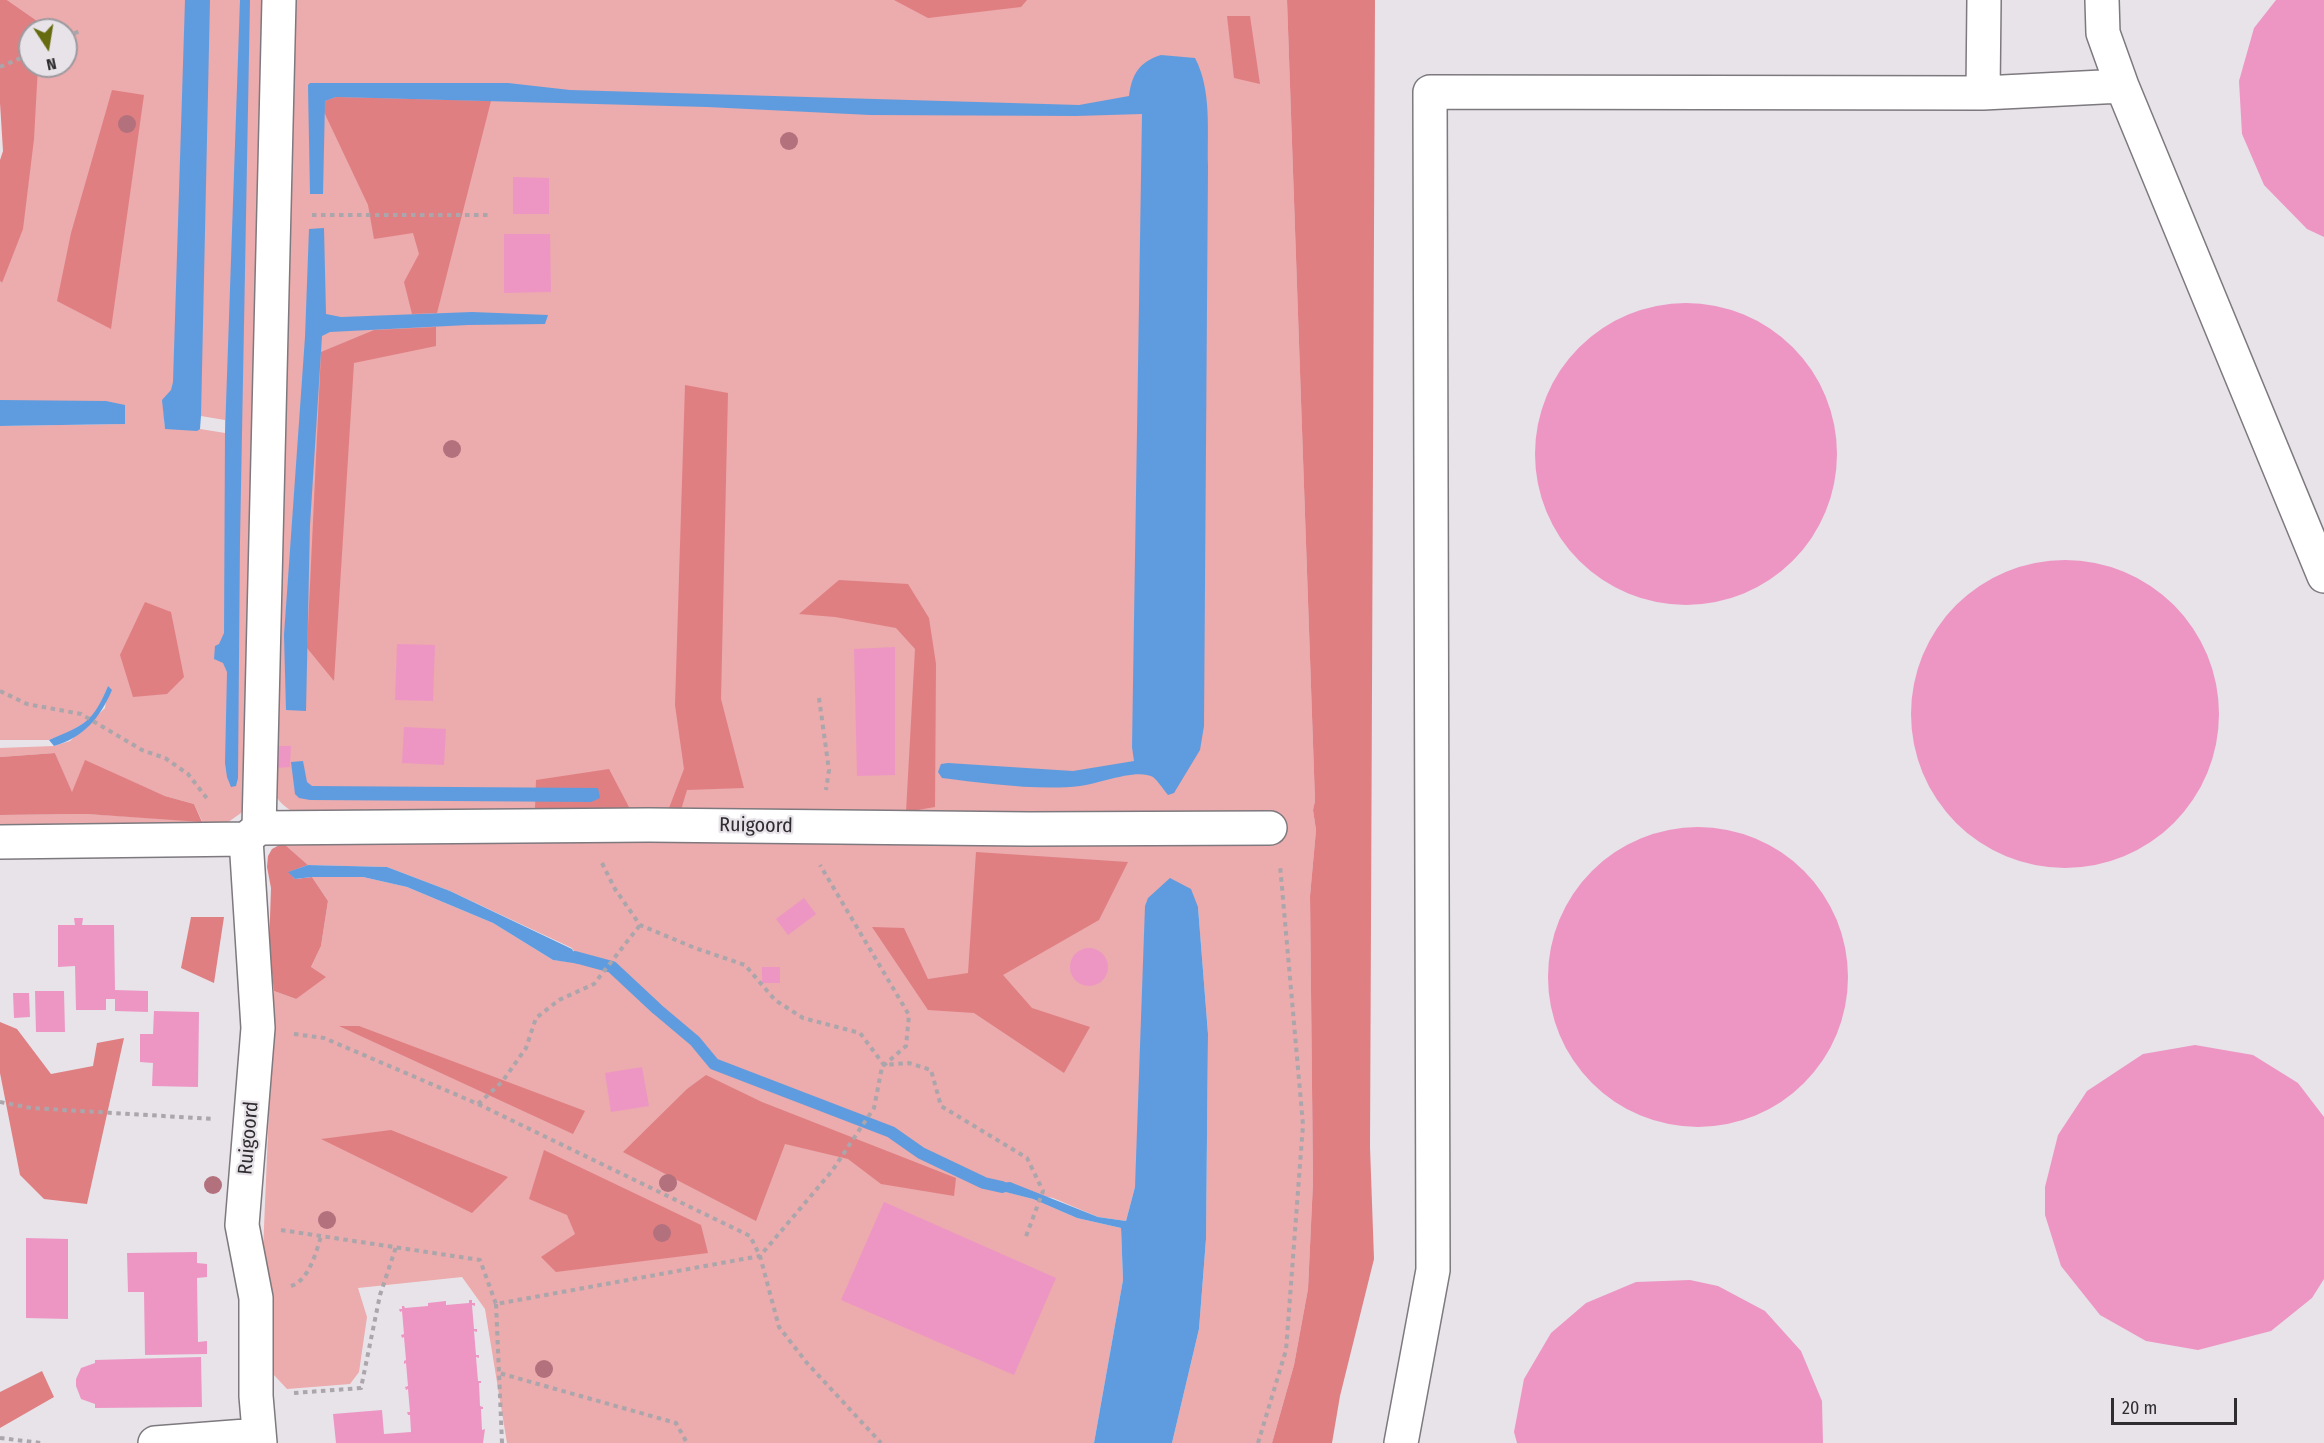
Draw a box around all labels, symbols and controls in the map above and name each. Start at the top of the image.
north arrow [18,18,78,78]
text: N [45,54,58,74]
street label: Ruigoord [719,813,793,839]
street label: Ruigoord [234,1100,264,1176]
scale bar [2114,1386,2240,1424]
text: 20 m [2122,1397,2157,1419]

